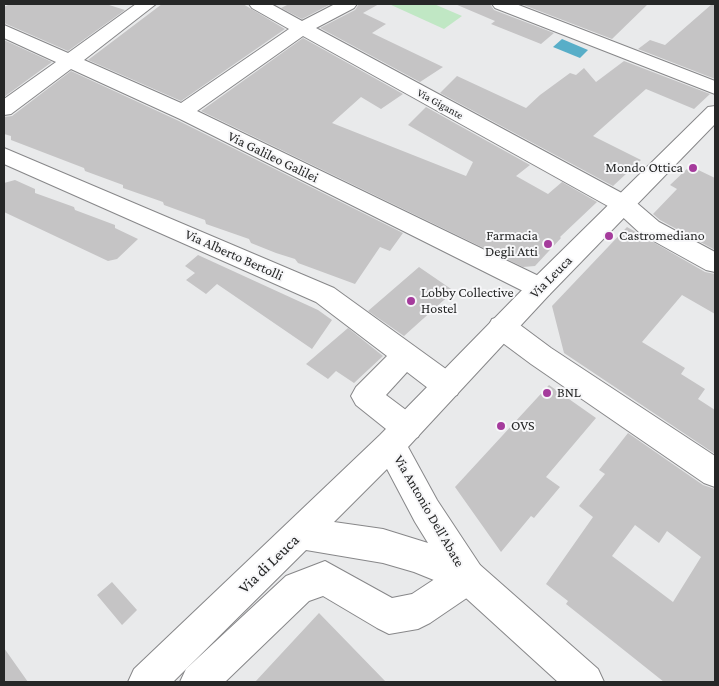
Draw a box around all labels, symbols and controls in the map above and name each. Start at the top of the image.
street label: Via Gigante [415,86,465,122]
street label: Via Galileo Galilei [225,128,321,186]
place label: Mondo Ottica [605,160,683,176]
marker: Mondo Ottica [687,162,699,174]
street label: Via Alberto Bertolli [182,226,286,284]
place label: Farmacia Degli Atti [485,228,538,260]
place label: Castromediano [619,228,705,244]
marker: Castromediano [603,230,615,242]
marker: Farmacia Degli Atti [542,238,554,250]
street label: Via Leuca [526,252,576,302]
place label: Lobby Collective Hostel [421,285,514,318]
marker: Lobby Collective Hostel [405,295,417,307]
place label: BNL [557,385,581,401]
marker: BNL [541,387,553,399]
place label: OVS [511,418,535,434]
marker: OVS [495,420,507,432]
street label: Via Antonio Dell'Abate [390,452,468,570]
street label: Via di Leuca [235,530,303,598]

